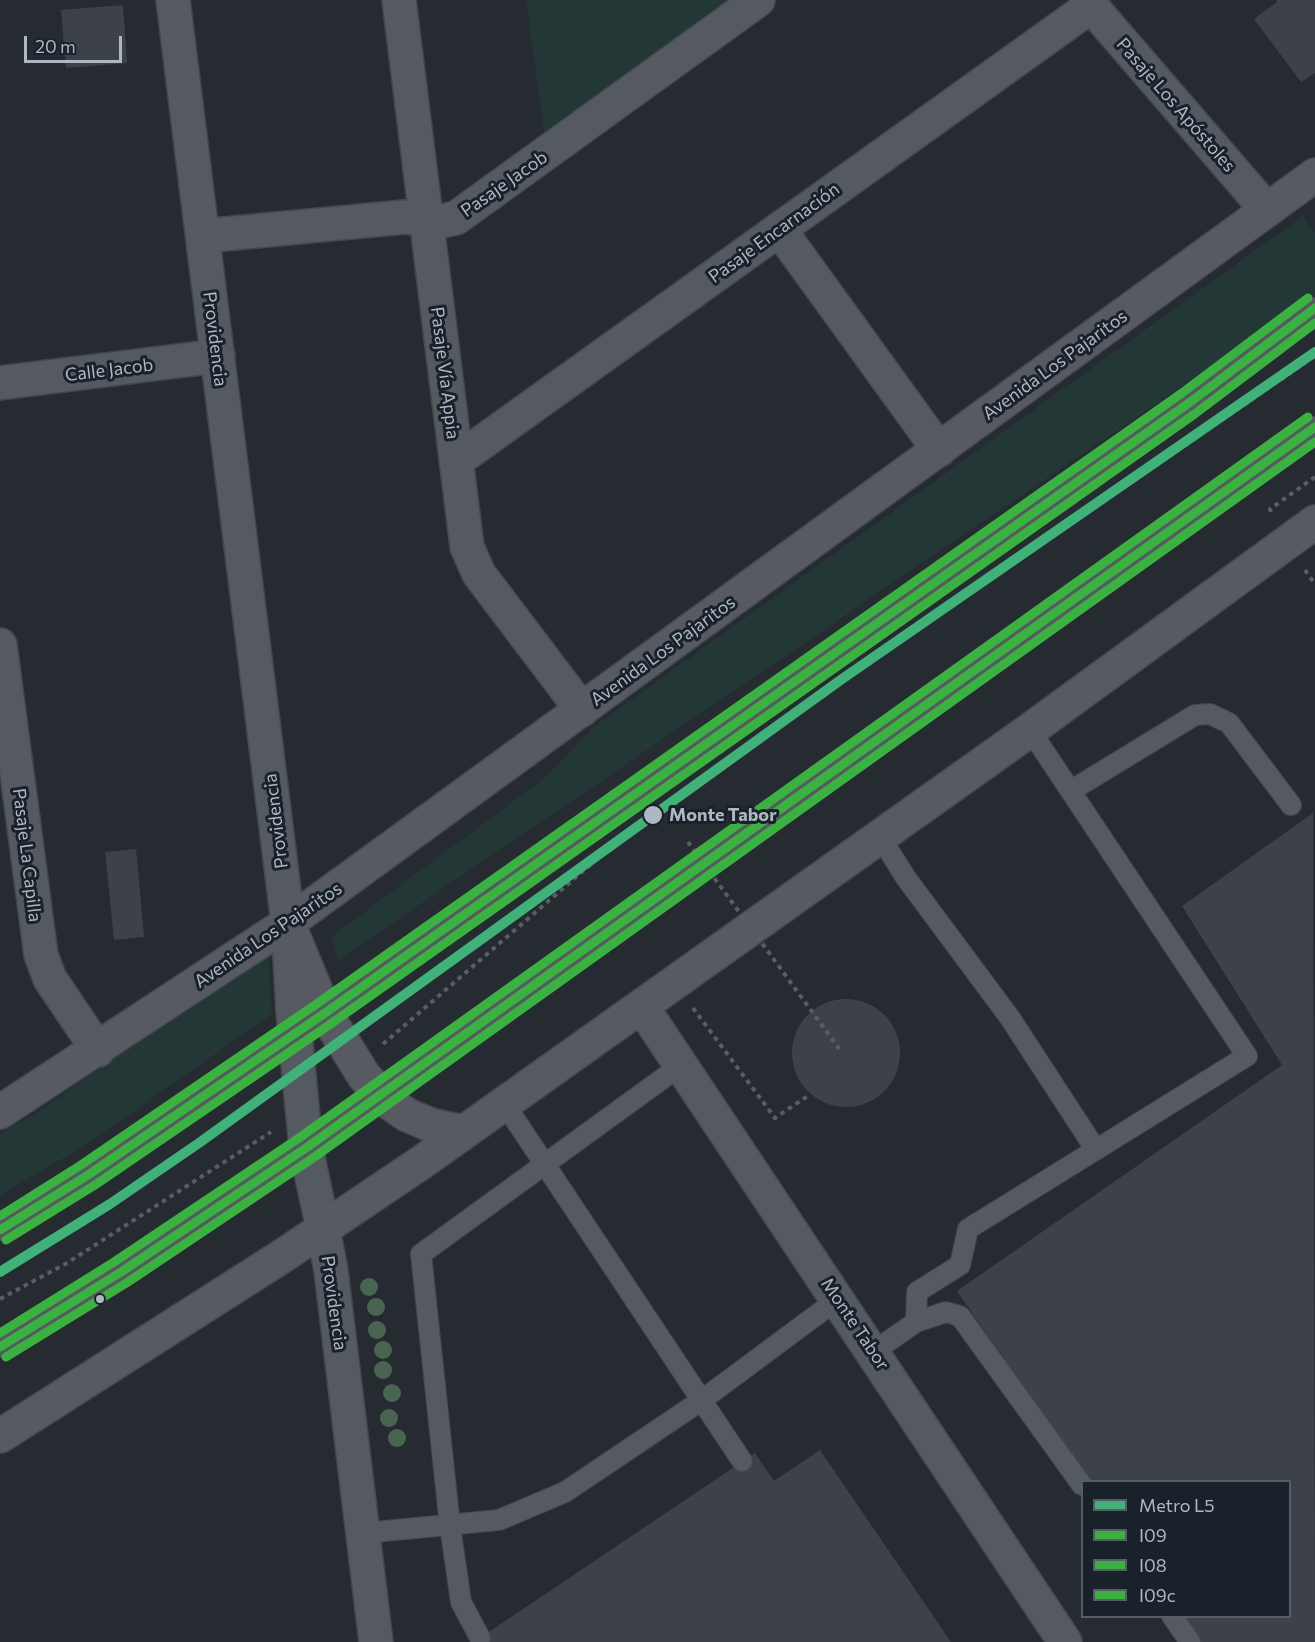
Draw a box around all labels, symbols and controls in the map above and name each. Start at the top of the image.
scale bar [27,24,124,62]
street label: Pasaje Los Apóstoles [1112,34,1240,176]
text: 20 m [35,35,76,57]
street label: Pasaje Jacob [457,146,551,222]
street label: Pasaje Encarnación [704,178,844,288]
street label: Providencia [198,290,232,388]
street label: Avenida Los Pajaritos [979,305,1131,425]
street label: Pasaje Vía Appia [426,306,464,440]
street label: Calle Jacob [64,354,154,386]
street label: Avenida Los Pajaritos [587,591,739,711]
street label: Providencia [259,772,293,870]
street label: Pasaje La Capilla [8,787,46,923]
marker: Monte Tabor [642,804,664,826]
place label: Monte Tabor [669,804,777,826]
street label: Avenida Los Pajaritos [190,878,346,992]
street label: Providencia [317,1254,351,1352]
street label: Monte Tabor [816,1274,894,1374]
unlabelled marker [94,1293,106,1305]
legend [1081,1480,1291,1618]
text: Metro L5 [1139,1494,1215,1516]
text: I09 [1139,1524,1167,1546]
text: I08 [1139,1554,1167,1576]
text: I09c [1139,1584,1176,1606]

